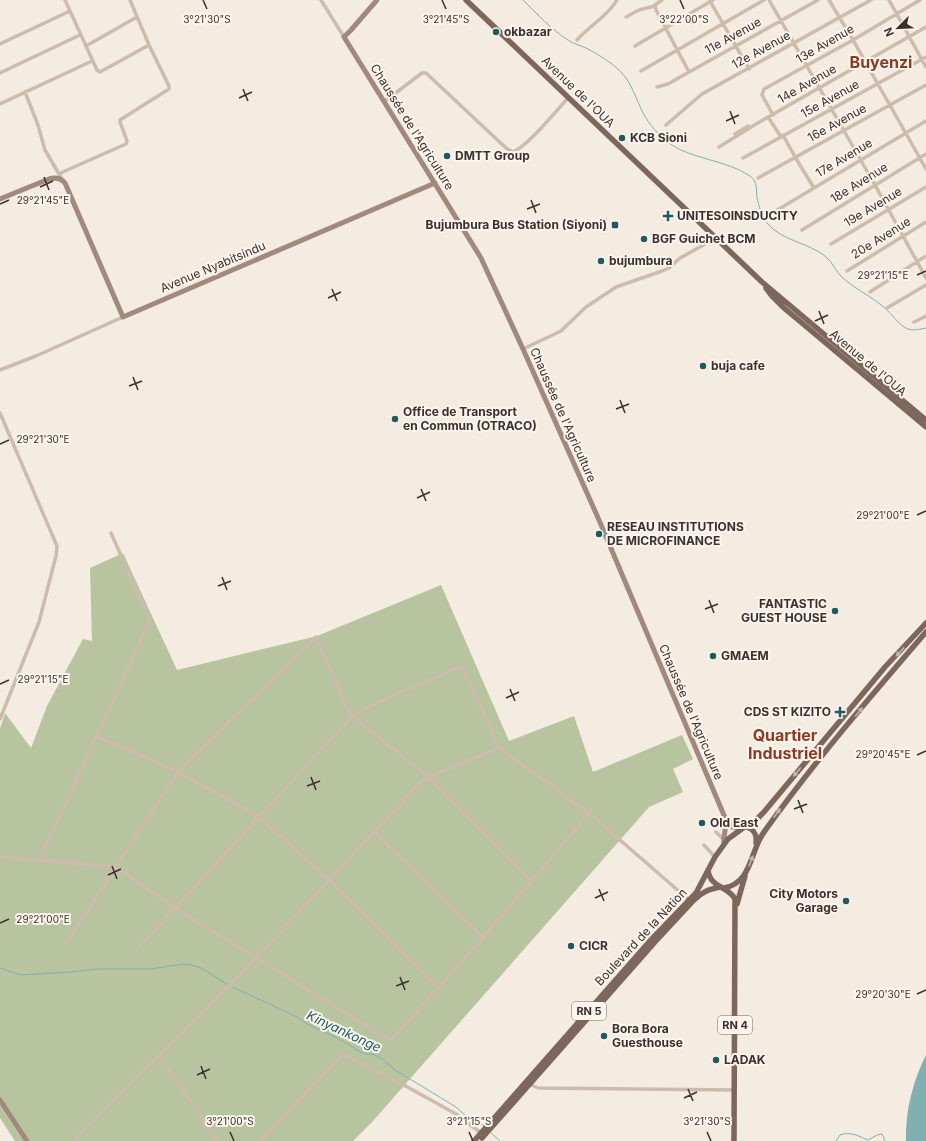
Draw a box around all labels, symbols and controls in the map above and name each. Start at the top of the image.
north arrow [878,8,918,48]
text: 3°21'30"S [183,13,231,25]
text: 3°21'45"S [423,13,469,25]
text: 3°22'00"S [659,13,709,25]
street label: 11e Avenue [702,14,764,57]
street label: 13e Avenue [793,21,857,66]
place label: okbazar [504,24,552,39]
text: N [881,25,897,39]
marker: okbazar [491,27,501,37]
street label: 12e Avenue [729,27,793,72]
district label: Buyenzi [850,52,912,72]
street label: Avenue de l'OUA [539,53,618,130]
street label: Chaussée de l'Agriculture [367,61,457,192]
street label: 14e Avenue [775,61,839,106]
street label: 15e Avenue [798,76,862,121]
street label: 16e Avenue [805,100,869,145]
place label: KCB Sioni [630,130,687,145]
marker: KCB Sioni [617,133,627,143]
street label: 17e Avenue [813,135,875,180]
place label: DMTT Group [455,148,530,163]
marker: DMTT Group [442,151,452,161]
street label: 18e Avenue [827,159,890,206]
street label: 19e Avenue [841,183,904,230]
text: 29°21'45"E [17,194,69,206]
place label: UNITESOINSDUCITY [677,208,798,223]
marker: UNITESOINSDUCITY [662,210,674,222]
street label: 20e Avenue [848,213,913,262]
place label: Bujumbura Bus Station (Siyoni) [426,217,607,232]
marker: Bujumbura Bus Station (Siyoni) [610,220,620,230]
place label: BGF Guichet BCM [652,231,755,246]
marker: BGF Guichet BCM [639,234,649,244]
street label: Avenue Nyabitsindu [158,238,268,295]
place label: bujumbura [609,253,672,268]
marker: bujumbura [596,256,606,266]
text: 29°21'15"E [858,269,908,281]
street label: Avenue de l'OUA [827,326,910,399]
street label: Chaussée de l'Agriculture [527,345,600,484]
place label: buja cafe [711,358,765,373]
marker: buja cafe [698,361,708,371]
place label: Office de Transport en Commun (OTRACO) [403,404,537,433]
marker: Office de Transport en Commun (OTRACO) [390,414,400,424]
text: 29°21'30"E [16,433,70,445]
text: 29°21'00"E [856,509,910,521]
place label: RESEAU INSTITUTIONS DE MICROFINANCE [607,519,744,548]
marker: RESEAU INSTITUTIONS DE MICROFINANCE [594,529,604,539]
place label: FANTASTIC GUEST HOUSE [741,596,827,625]
marker: FANTASTIC GUEST HOUSE [830,606,840,616]
street label: Chaussée de l'Agriculture [656,642,727,782]
one-way arrow [895,647,904,657]
place label: GMAEM [721,648,769,663]
marker: GMAEM [708,651,718,661]
text: 29°21'15"E [18,673,68,685]
place label: CDS ST KIZITO [744,704,831,719]
marker: CDS ST KIZITO [834,706,846,718]
one-way arrow [854,706,863,717]
district label: Quartier Industriel [748,725,822,763]
text: 29°20'45"E [856,748,910,760]
one-way arrow [793,767,802,778]
one-way arrow [773,808,781,818]
place label: Old East [710,815,759,830]
marker: Old East [697,818,707,828]
one-way arrow [748,855,754,866]
street label: Boulevard de la Nation [592,885,690,989]
place label: City Motors Garage [769,886,838,915]
marker: City Motors Garage [841,896,851,906]
text: 29°21'00"E [16,913,70,925]
place label: CICR [579,938,608,953]
marker: CICR [566,941,576,951]
text: 29°20'30"E [855,988,911,1000]
road number: RN 5 [572,1002,606,1020]
water label: Kinyankonge [304,1007,384,1055]
road number: RN 4 [718,1016,752,1034]
place label: Bora Bora Guesthouse [612,1021,683,1050]
marker: Bora Bora Guesthouse [599,1031,609,1041]
place label: LADAK [724,1052,766,1067]
marker: LADAK [711,1055,721,1065]
text: 3°21'00"S [206,1115,254,1127]
text: 3°21'15"S [447,1115,491,1127]
text: 3°21'30"S [683,1115,731,1127]

